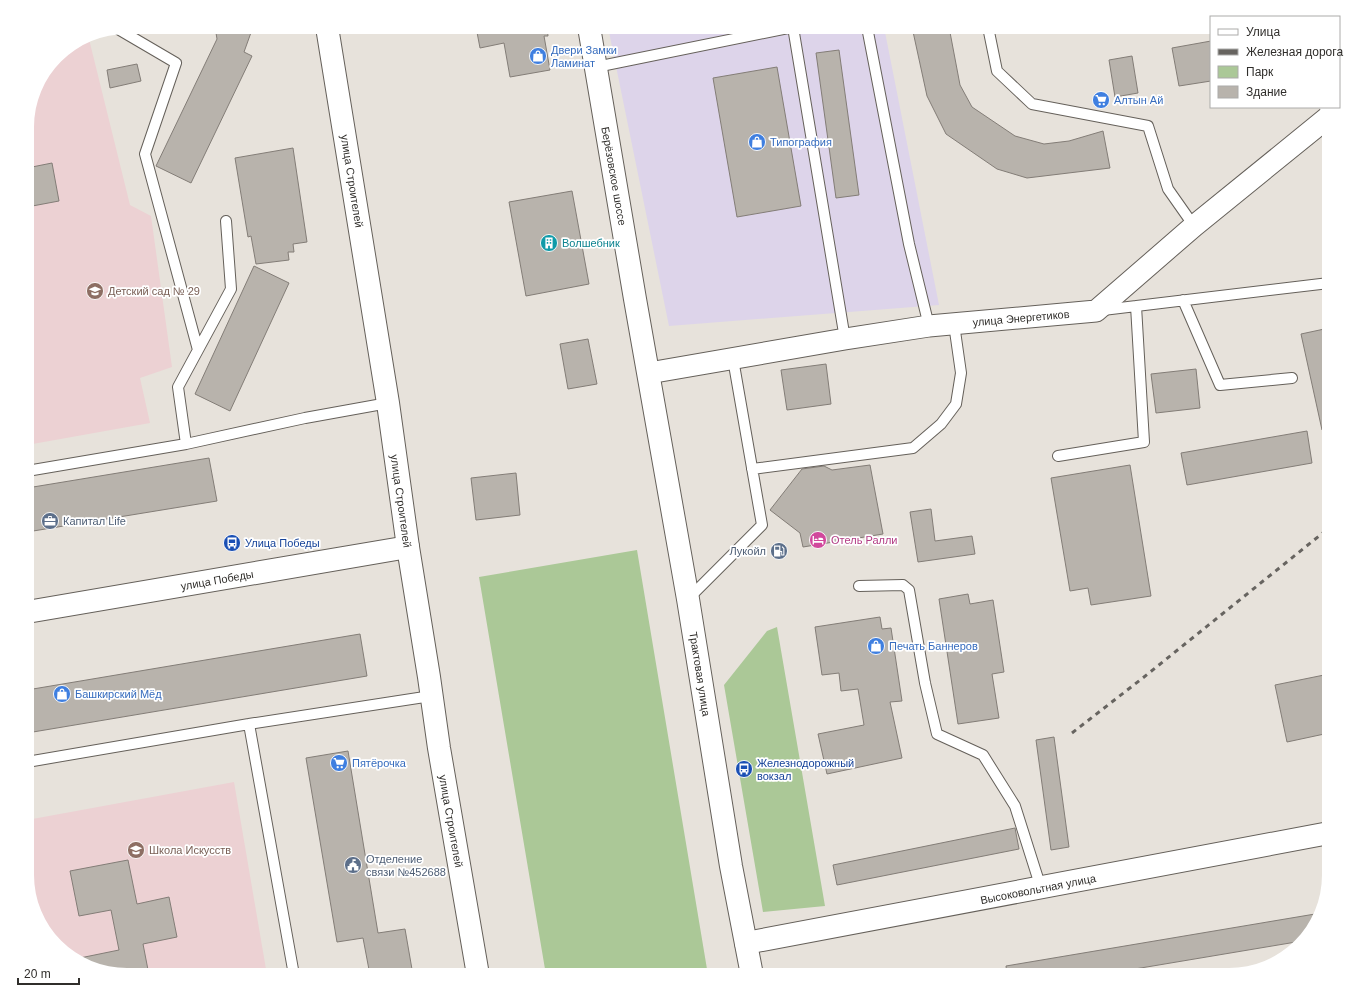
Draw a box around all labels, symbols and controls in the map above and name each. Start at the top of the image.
legend [1210,16,1340,108]
text: Улица [1246,25,1280,39]
place label: Двери Замки Ламинат [551,44,617,69]
text: Железная дорога [1246,45,1343,59]
shop icon: Двери Замки Ламинат [528,46,548,66]
text: Парк [1246,65,1274,79]
text: Здание [1246,85,1287,99]
supermarket icon: Алтын Ай [1091,90,1111,110]
place label: Алтын Ай [1114,94,1163,106]
street label: Берёзовское шоссе [599,126,629,226]
shop icon: Типография [747,132,767,152]
street label: улица Строителей [339,134,365,228]
place label: Типография [770,136,832,148]
building icon: Волшебник [539,233,559,253]
place label: Волшебник [562,237,620,249]
school or university icon: Детский сад № 29 [85,281,105,301]
place label: Детский сад № 29 [108,285,200,297]
street label: улица Энергетиков [972,308,1070,328]
street label: улица Строителей [389,454,413,548]
office icon: Капитал Life [40,511,60,531]
place label: Капитал Life [63,515,126,527]
hotel icon: Отель Ралли [808,530,828,550]
bus stop icon: Улица Победы [222,533,242,553]
place label: Отель Ралли [831,534,898,546]
place label: Улица Победы [245,537,320,549]
fuel station icon: Лукойл [769,541,789,561]
place label: Лукойл [730,545,766,557]
street label: улица Победы [180,568,254,592]
street label: Трактовая улица [687,631,713,718]
shop icon: Печать Баннеров [866,636,886,656]
place label: Печать Баннеров [889,640,978,652]
shop icon: Башкирский Мёд [52,684,72,704]
place label: Башкирский Мёд [75,688,162,700]
supermarket icon: Пятёрочка [329,753,349,773]
place label: Пятёрочка [352,757,407,769]
place label: Железнодорожный вокзал [757,757,854,782]
bus stop icon: Железнодорожный вокзал [734,759,754,779]
street label: улица Строителей [437,774,465,868]
school or university icon: Школа Искусств [126,840,146,860]
place label: Школа Искусств [149,844,231,856]
place label: Отделение связи №452688 [366,853,446,878]
public building icon: Отделение связи №452688 [343,855,363,875]
street label: Высоковольтная улица [979,872,1098,906]
scale bar [18,960,79,986]
text: 20 m [24,967,51,981]

